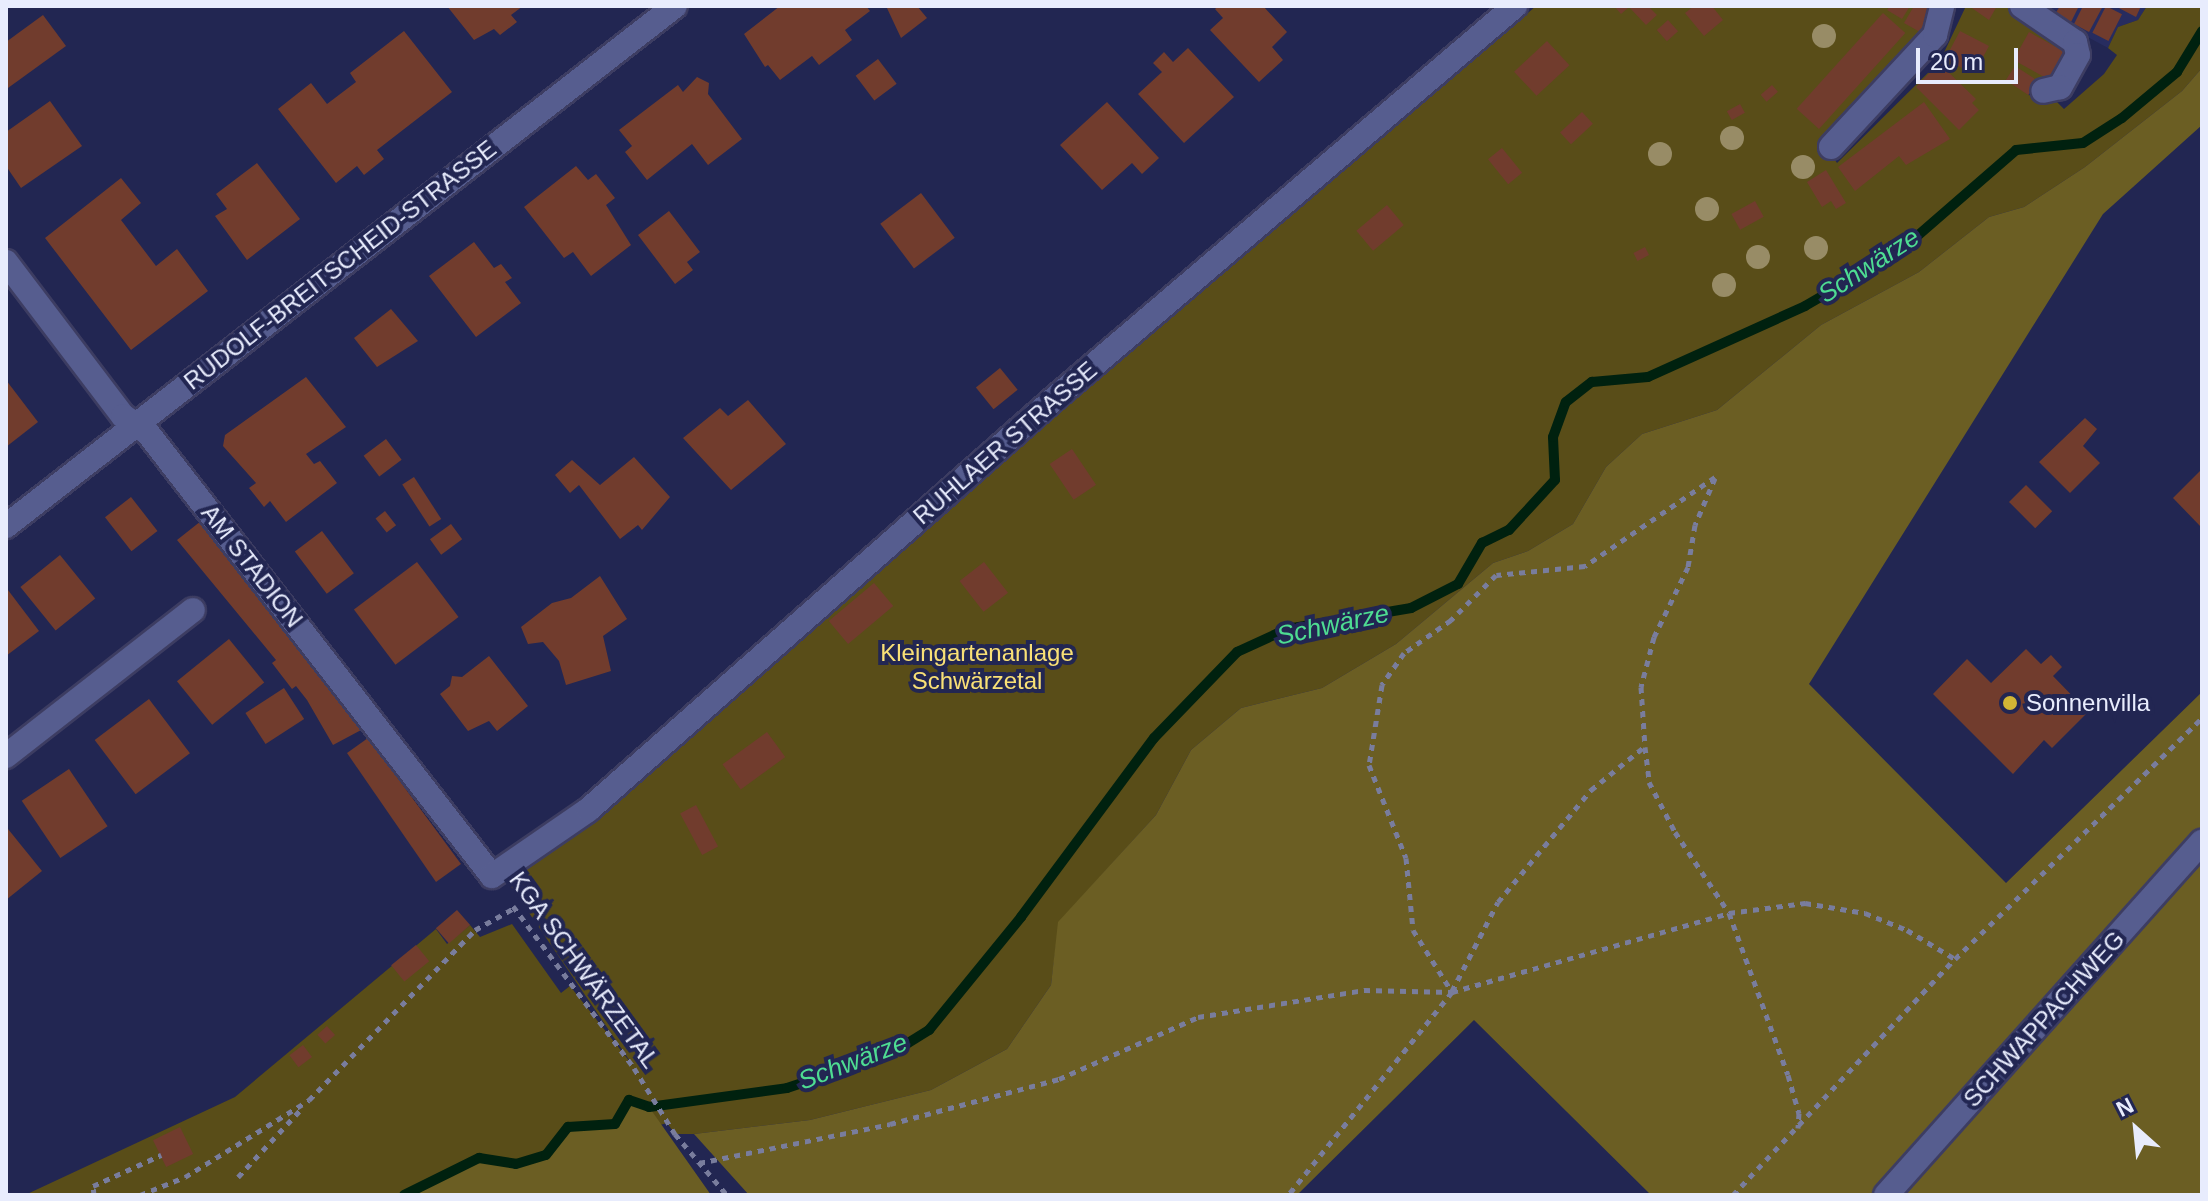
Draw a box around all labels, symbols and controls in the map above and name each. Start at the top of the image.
scale bar [1920,32,2022,82]
text: 20 m [1930,48,1983,75]
street label: RUDOLF-BREITSCHEID-STRASSE [178,134,502,396]
water label: Schwärze [1813,222,1925,310]
street label: RUHLAER STRASSE [907,356,1103,530]
street label: AM STADION [195,499,309,633]
water label: Schwärze [1274,598,1392,652]
park label: Kleingartenanlage Schwärzetal [880,639,1074,695]
place label: Sonnenvilla [2026,689,2150,717]
marker: Sonnenvilla [2001,694,2019,712]
street label: KGA SCHWÄRZETAL [503,866,665,1074]
street label: SCHWAPPACHWEG [1957,925,2131,1113]
water label: Schwärze [794,1027,912,1097]
north arrow [2096,1089,2176,1169]
text: N [2112,1092,2138,1122]

